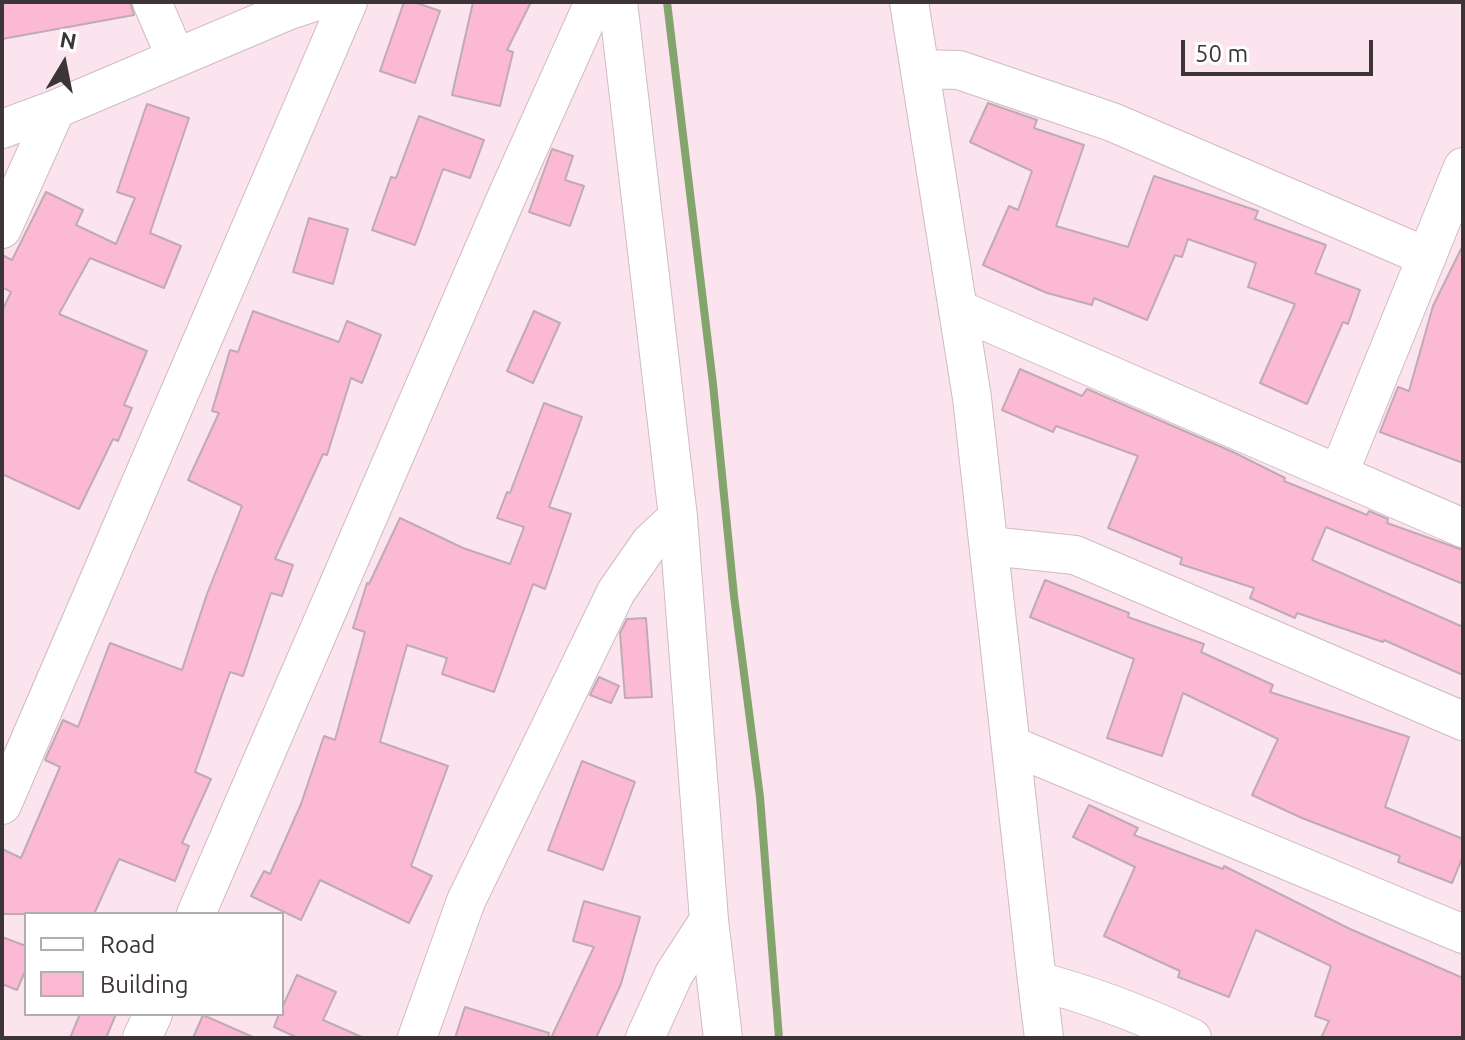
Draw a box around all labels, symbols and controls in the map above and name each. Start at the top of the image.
north arrow [24,24,104,104]
scale bar [1185,24,1377,74]
text: N [58,26,79,54]
text: 50 m [1195,40,1248,67]
legend [24,912,284,1016]
text: Road [100,931,155,958]
text: Building [100,971,188,998]

